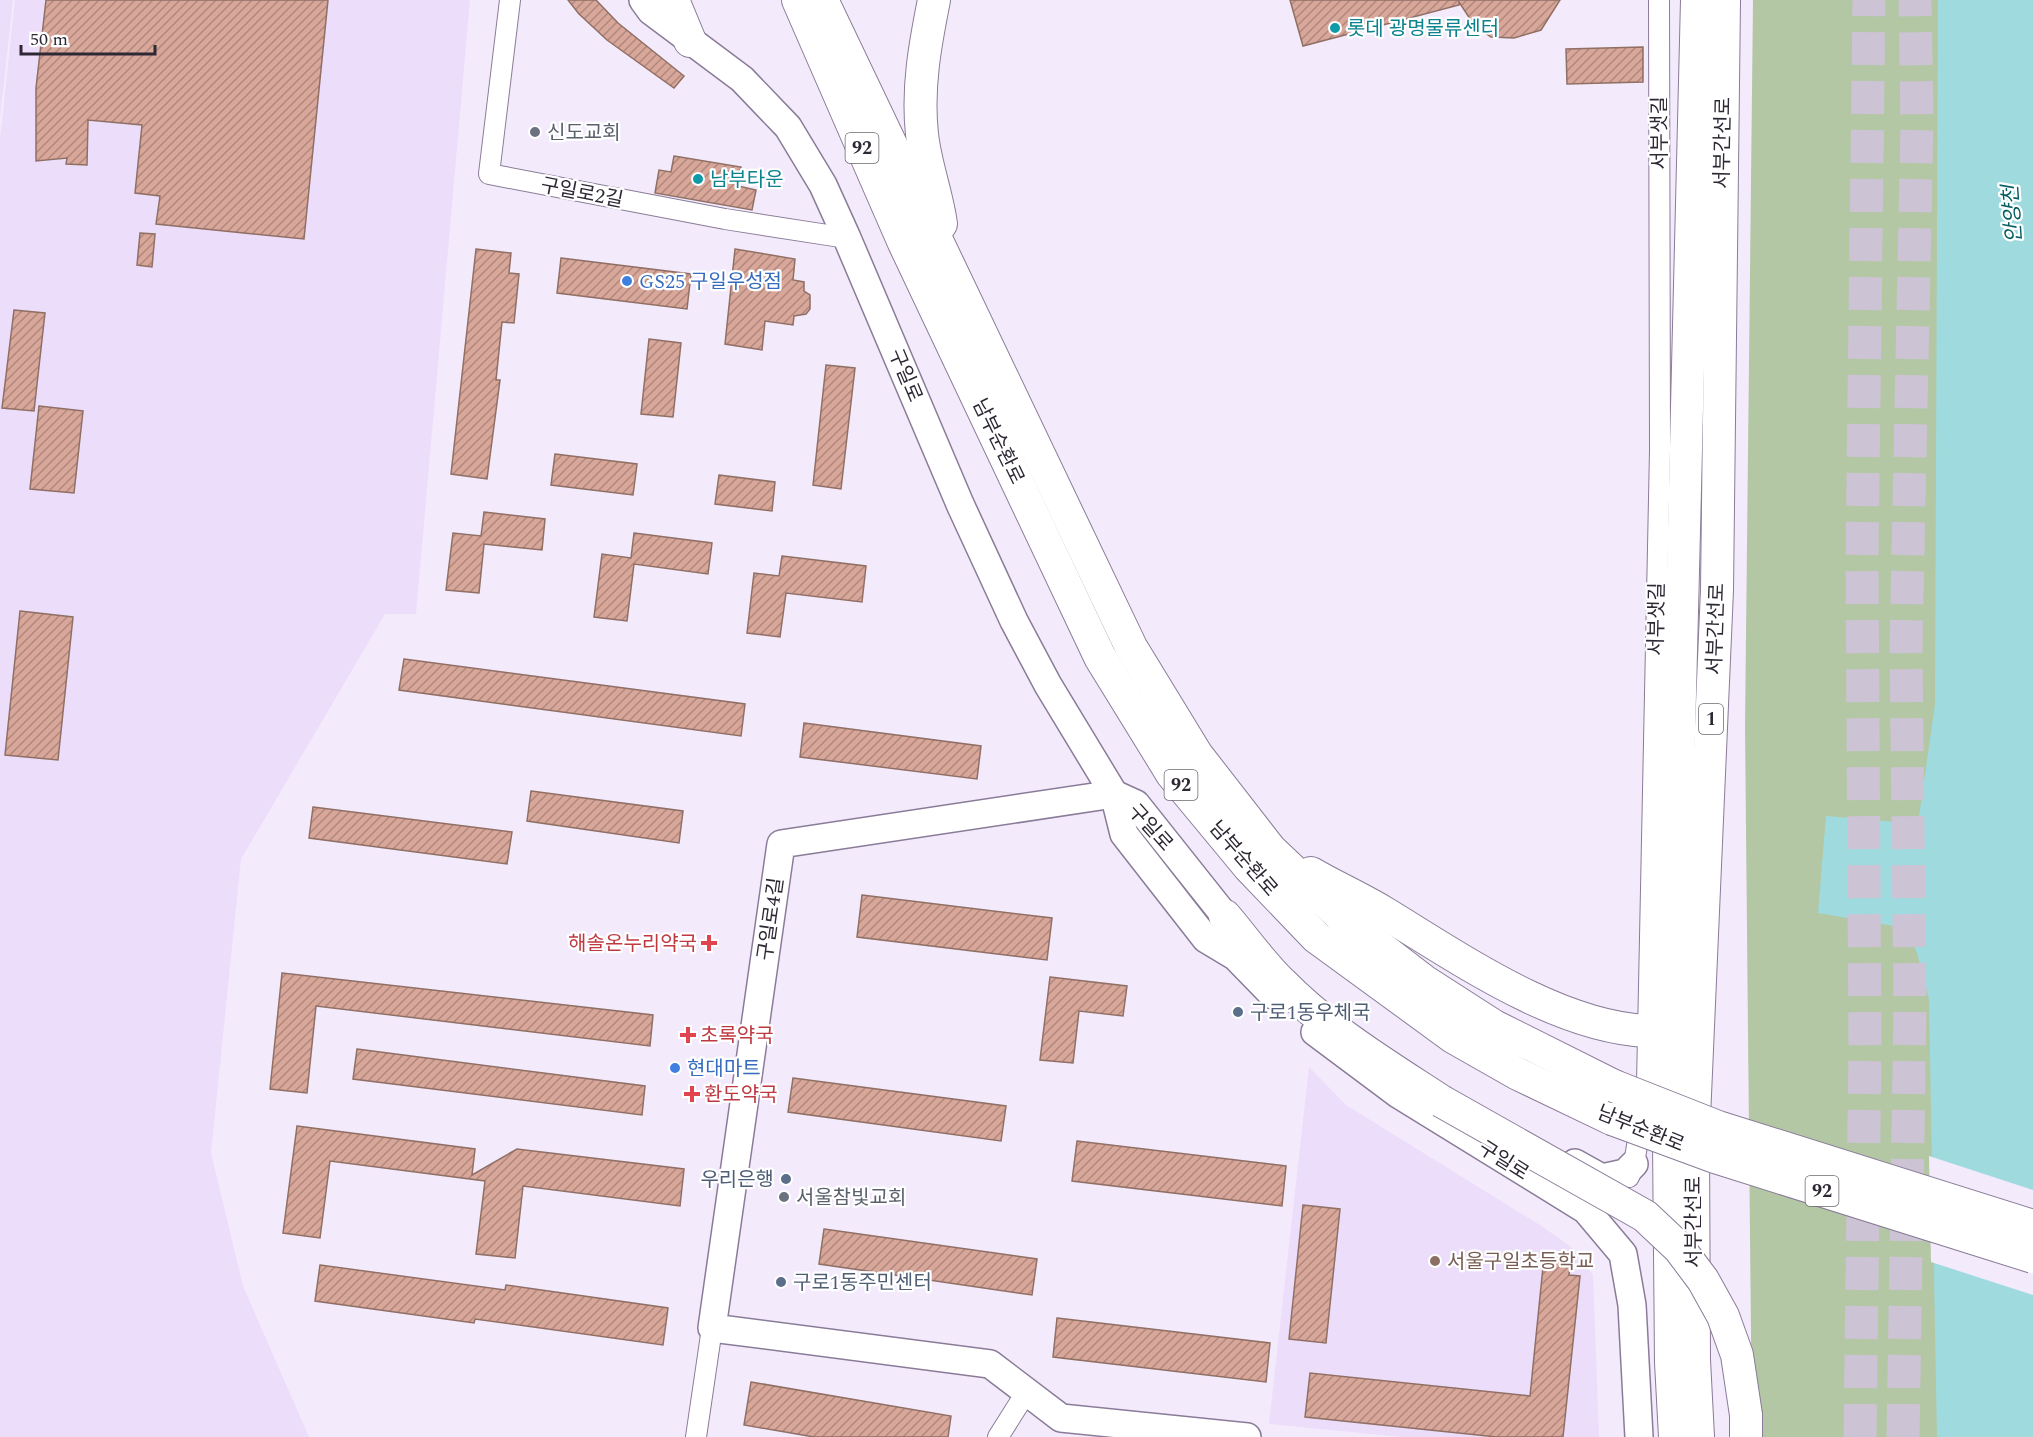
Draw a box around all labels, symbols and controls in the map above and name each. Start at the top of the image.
place label: 롯데 광명물류센터 [1347,14,1499,44]
scale bar [21,18,154,56]
marker: 롯데 광명물류센터 [1328,21,1342,35]
text: 50 m [30,26,68,53]
street label: 서부샛길 [1645,96,1675,170]
street label: 서부간선로 [1707,97,1739,189]
place label: 신도교회 [547,118,621,148]
marker: 신도교회 [528,125,542,139]
road number: 92 [846,133,878,163]
place label: 남부타운 [710,165,784,195]
street label: 구일로2길 [538,170,626,216]
marker: 남부타운 [691,172,705,186]
water label: 안양천 [1995,181,2031,244]
place label: GS25 구일우성점 [639,267,782,297]
marker: GS25 구일우성점 [620,274,634,288]
street label: 구일로 [880,344,930,407]
street label: 남부순환로 [964,394,1032,489]
street label: 서부샛길 [1641,582,1673,656]
street label: 서부간선로 [1699,583,1733,676]
road number: 1 [1699,704,1723,734]
road number: 92 [1164,770,1198,800]
street label: 구일로 [1121,797,1180,858]
street label: 남부순환로 [1202,814,1285,903]
street label: 구일로4길 [750,876,792,963]
place label: 해솔온누리약국 [568,929,697,959]
marker: 해솔온누리약국 [702,936,716,950]
place label: 구로1동우체국 [1250,998,1370,1028]
marker: 구로1동우체국 [1231,1005,1245,1019]
place label: 초록약국 [700,1021,774,1051]
marker: 초록약국 [681,1028,695,1042]
place label: 현대마트 [687,1054,761,1084]
marker: 현대마트 [668,1061,682,1075]
place label: 환도약국 [704,1080,778,1110]
marker: 환도약국 [685,1087,699,1101]
street label: 남부순환로 [1592,1098,1689,1160]
street label: 구일로 [1472,1134,1535,1188]
place label: 우리은행 [700,1165,774,1195]
marker: 우리은행 [779,1172,793,1186]
street label: 서부간선로 [1679,1176,1709,1268]
road number: 92 [1806,1176,1838,1206]
place label: 서울참빛교회 [796,1183,906,1213]
marker: 서울참빛교회 [777,1190,791,1204]
place label: 서울구일초등학교 [1447,1247,1594,1277]
marker: 서울구일초등학교 [1428,1254,1442,1268]
place label: 구로1동주민센터 [793,1268,932,1298]
marker: 구로1동주민센터 [774,1275,788,1289]

